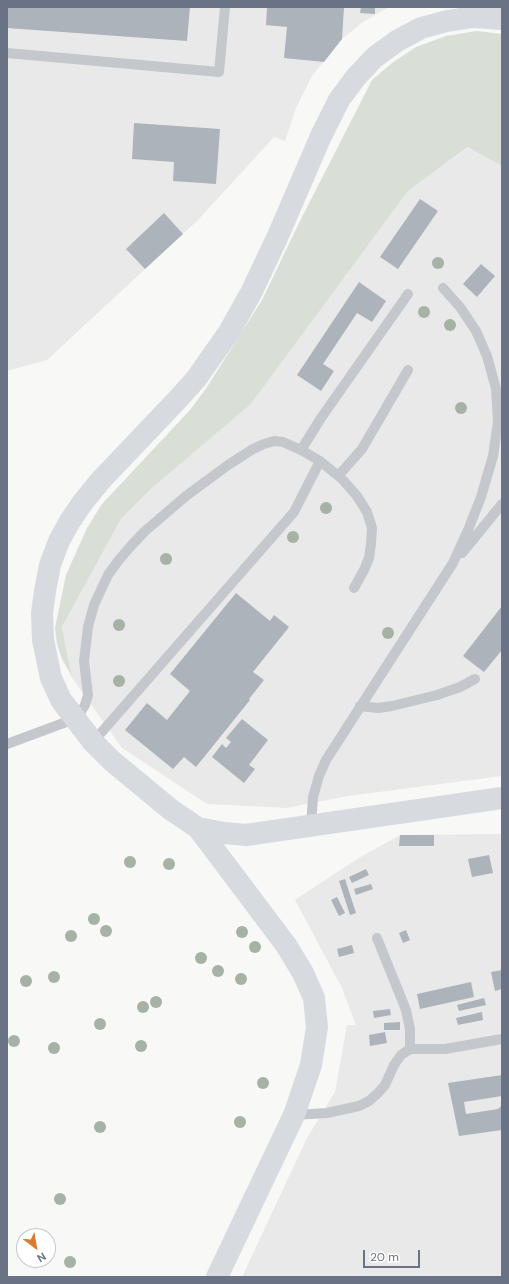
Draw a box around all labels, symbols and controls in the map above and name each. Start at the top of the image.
north arrow [16,1228,56,1268]
scale bar [365,1242,422,1268]
text: N [35,1249,49,1265]
text: 20 m [370,1249,399,1265]

